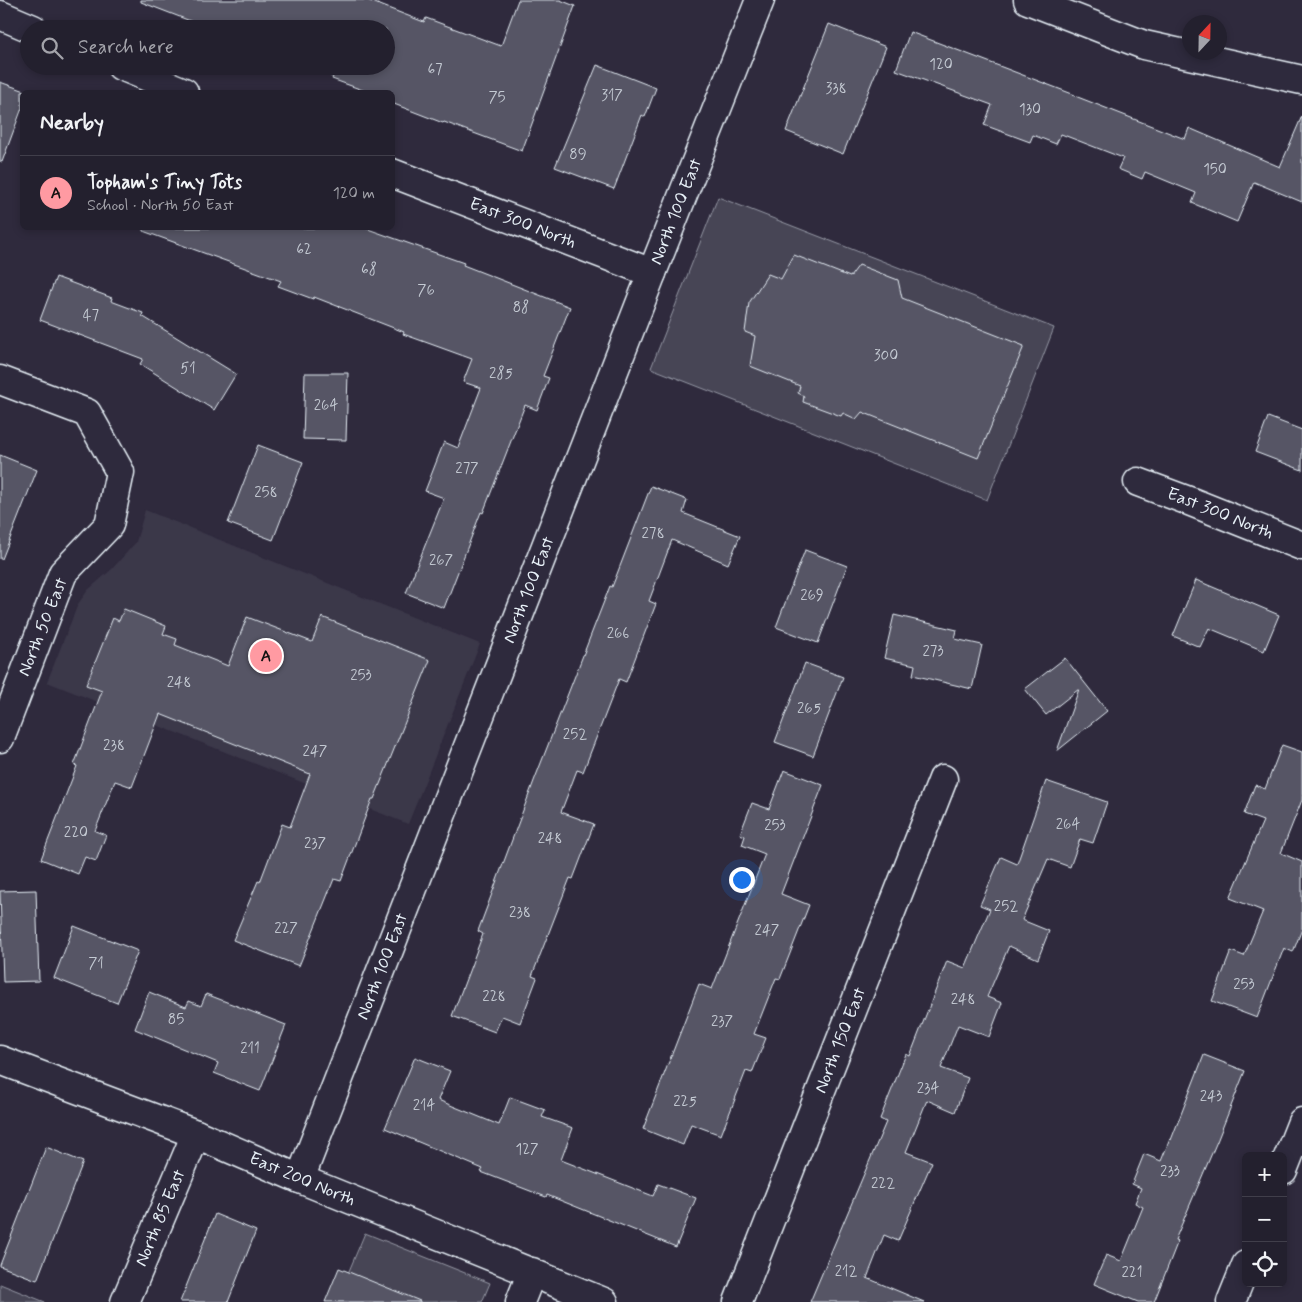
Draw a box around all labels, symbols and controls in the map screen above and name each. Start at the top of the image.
north arrow [1182,15,1227,60]
search box [20,20,395,75]
icon: search [38,34,66,62]
text: Search here [78,35,174,60]
house number: 120 [929,55,953,75]
house number: 67 [427,60,443,80]
house number: 338 [825,79,847,99]
house number: 317 [601,86,623,106]
house number: 75 [488,88,506,108]
house number: 130 [1019,100,1041,120]
text: Nearby [40,109,104,137]
house number: 89 [569,145,587,165]
street label: North 100 East [644,154,708,268]
house number: 150 [1203,160,1227,180]
text: Topham's Tiny Tots [87,170,242,195]
text: A [51,183,61,204]
text: 120 m [333,183,375,204]
street label: East 300 North [466,192,580,255]
text: School · North 50 East [87,195,234,216]
house number: 62 [296,240,312,260]
house number: 68 [361,260,377,280]
house number: 76 [417,281,435,301]
house number: 88 [513,298,529,318]
house number: 47 [83,306,100,326]
house number: 300 [874,346,898,366]
house number: 51 [180,359,196,379]
house number: 285 [489,364,513,384]
house number: 264 [314,396,338,416]
house number: 277 [455,459,479,479]
street label: East 300 North [1164,482,1277,545]
house number: 258 [254,483,278,503]
house number: 278 [642,524,665,544]
street label: North 100 East [497,533,561,647]
house number: 267 [429,551,453,571]
street label: North 50 East [12,574,74,680]
house number: 269 [800,586,824,606]
house number: 266 [607,624,629,644]
pin: A [250,637,282,675]
house number: 273 [922,642,944,662]
house number: 253 [350,666,372,686]
house number: 248 [167,673,191,693]
house number: 265 [797,699,821,719]
house number: 252 [563,725,587,745]
house number: 238 [103,736,125,756]
house number: 247 [303,742,327,762]
house number: 264 [1056,815,1080,835]
house number: 253 [764,816,786,836]
house number: 220 [64,823,88,843]
house number: 248 [538,829,562,849]
house number: 237 [304,834,326,854]
your location [729,867,755,893]
house number: 252 [994,897,1018,917]
house number: 238 [509,903,531,923]
street label: North 100 East [351,909,414,1023]
house number: 227 [274,919,298,939]
house number: 247 [755,921,779,941]
house number: 71 [88,954,104,974]
house number: 253 [1233,975,1255,995]
street label: North 150 East [809,983,872,1097]
house number: 228 [482,987,506,1007]
house number: 248 [951,990,975,1010]
house number: 85 [168,1010,184,1030]
house number: 237 [711,1012,733,1032]
house number: 211 [240,1039,260,1059]
house number: 234 [917,1079,939,1099]
house number: 243 [1200,1087,1222,1107]
house number: 225 [673,1092,697,1112]
house number: 214 [413,1096,435,1116]
house number: 127 [516,1140,539,1160]
street label: East 200 North [245,1146,359,1212]
map controls [1242,1152,1287,1287]
button: + [1242,1152,1287,1197]
house number: 233 [1160,1162,1180,1182]
street label: North 85 East [129,1166,192,1270]
house number: 222 [871,1174,895,1194]
button: − [1242,1197,1287,1242]
button: locate [1242,1242,1287,1287]
house number: 212 [835,1262,857,1282]
house number: 221 [1121,1263,1143,1283]

